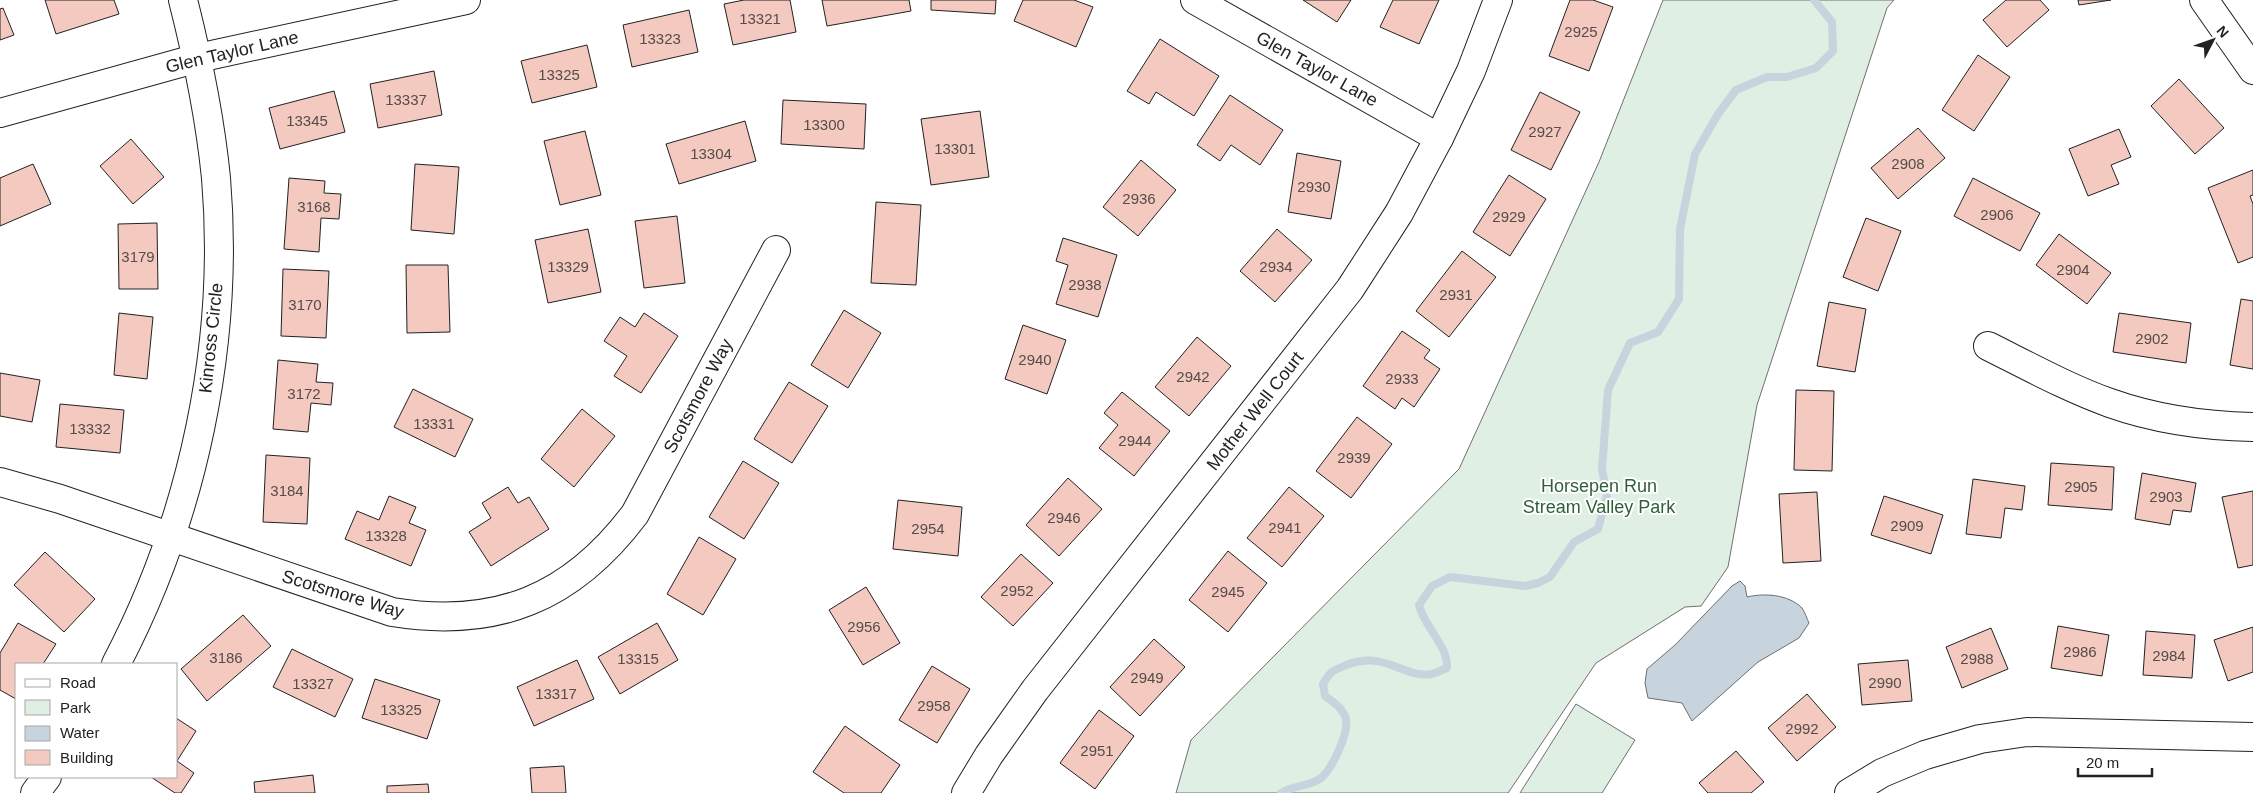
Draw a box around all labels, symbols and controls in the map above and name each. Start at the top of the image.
house number: 13321 [739,10,781,27]
north arrow [2188,15,2238,65]
text: N [2213,22,2232,41]
house number: 2925 [1564,23,1598,40]
street label: Glen Taylor Lane [164,27,300,77]
street label: Glen Taylor Lane [1253,27,1381,111]
house number: 13323 [639,30,681,47]
house number: 13325 [538,66,580,83]
house number: 13337 [385,91,427,108]
house number: 13345 [286,112,328,129]
house number: 13300 [803,116,845,133]
house number: 2927 [1528,123,1562,140]
house number: 13301 [934,140,976,157]
house number: 13304 [690,145,732,162]
house number: 2908 [1891,155,1925,172]
house number: 2930 [1297,178,1331,195]
house number: 2936 [1122,190,1156,207]
house number: 3168 [297,198,331,215]
house number: 2906 [1980,206,2014,223]
house number: 2929 [1492,208,1526,225]
house number: 3179 [121,248,155,265]
house number: 13329 [547,258,589,275]
house number: 2934 [1259,258,1293,275]
house number: 2904 [2056,261,2090,278]
house number: 2938 [1068,276,1102,293]
street label: Kinross Circle [195,282,227,394]
house number: 2931 [1439,286,1473,303]
house number: 3170 [288,296,322,313]
house number: 2902 [2135,330,2169,347]
street label: Scotsmore Way [660,336,736,456]
street label: Mother Well Court [1203,348,1307,474]
house number: 2940 [1018,351,1052,368]
house number: 2942 [1176,368,1210,385]
house number: 2933 [1385,370,1419,387]
house number: 3172 [287,385,321,402]
house number: 13331 [413,415,455,432]
house number: 13332 [69,420,111,437]
house number: 2944 [1118,432,1152,449]
house number: 2939 [1337,449,1371,466]
park label: Horsepen Run Stream Valley Park [1523,476,1676,517]
house number: 2905 [2064,478,2098,495]
house number: 3184 [270,482,304,499]
house number: 2903 [2149,488,2183,505]
house number: 2946 [1047,509,1081,526]
house number: 2909 [1890,517,1924,534]
house number: 2941 [1268,519,1302,536]
house number: 2954 [911,520,945,537]
house number: 13328 [365,527,407,544]
street label: Scotsmore Way [280,566,406,622]
house number: 2952 [1000,582,1034,599]
house number: 2945 [1211,583,1245,600]
house number: 2956 [847,618,881,635]
house number: 2986 [2063,643,2097,660]
house number: 2984 [2152,647,2186,664]
house number: 3186 [209,649,243,666]
house number: 13315 [617,650,659,667]
house number: 2988 [1960,650,1994,667]
legend [15,663,178,778]
house number: 2949 [1130,669,1164,686]
text: Road [60,674,96,691]
house number: 2990 [1868,674,1902,691]
house number: 13327 [292,675,334,692]
house number: 13317 [535,685,577,702]
house number: 2958 [917,697,951,714]
text: Park [60,699,91,716]
house number: 13325 [380,701,422,718]
house number: 2992 [1785,720,1819,737]
text: Water [60,724,99,741]
house number: 2951 [1080,742,1114,759]
scale bar [2078,746,2152,778]
text: Building [60,749,113,766]
text: 20 m [2086,754,2119,771]

